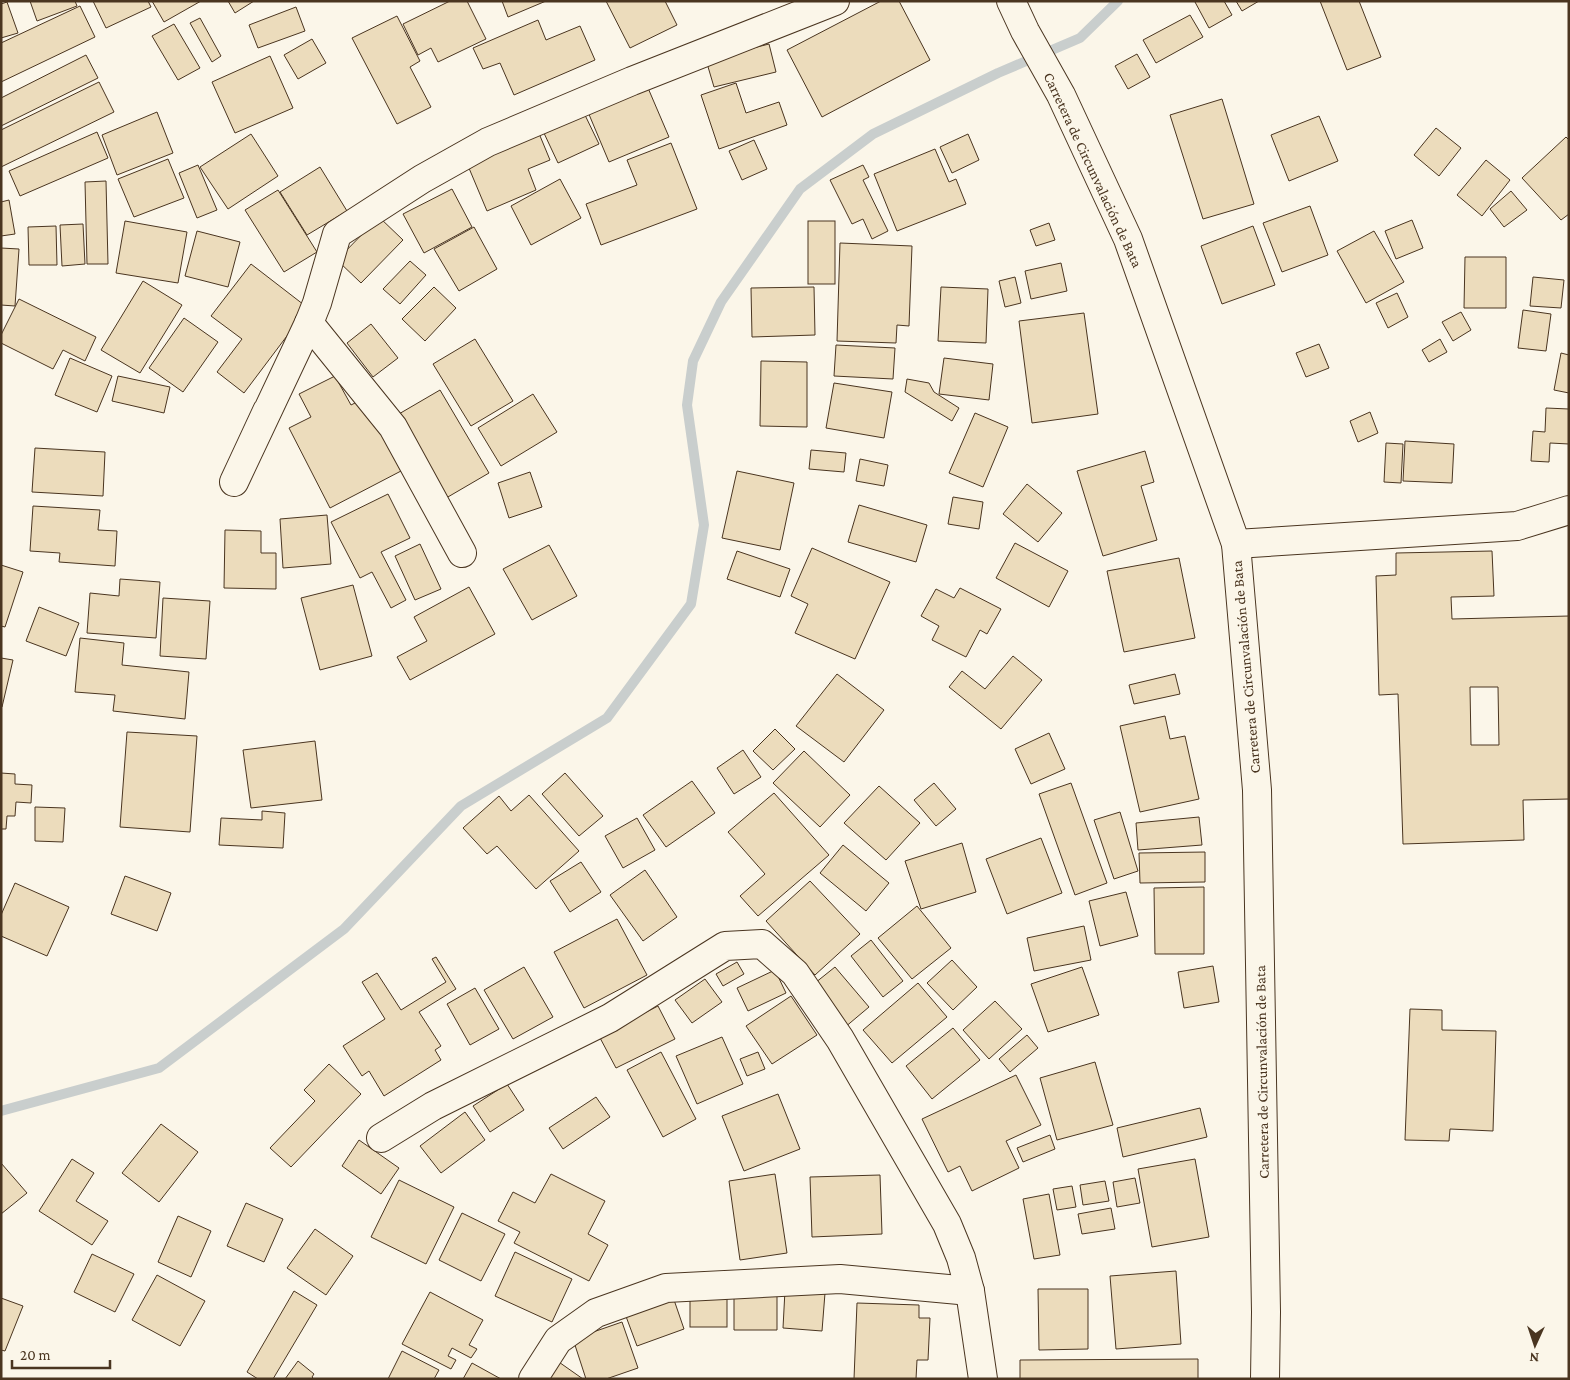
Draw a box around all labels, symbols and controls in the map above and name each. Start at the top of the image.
street label: Carretera de Circunvalación de Bata [1041,70,1145,270]
street label: Carretera de Circunvalación de Bata [1229,560,1263,774]
street label: Carretera de Circunvalación de Bata [1252,965,1272,1179]
north arrow [1510,1320,1560,1370]
scale bar [12,1338,110,1370]
text: 20 m [20,1347,51,1363]
text: N [1529,1350,1540,1366]

